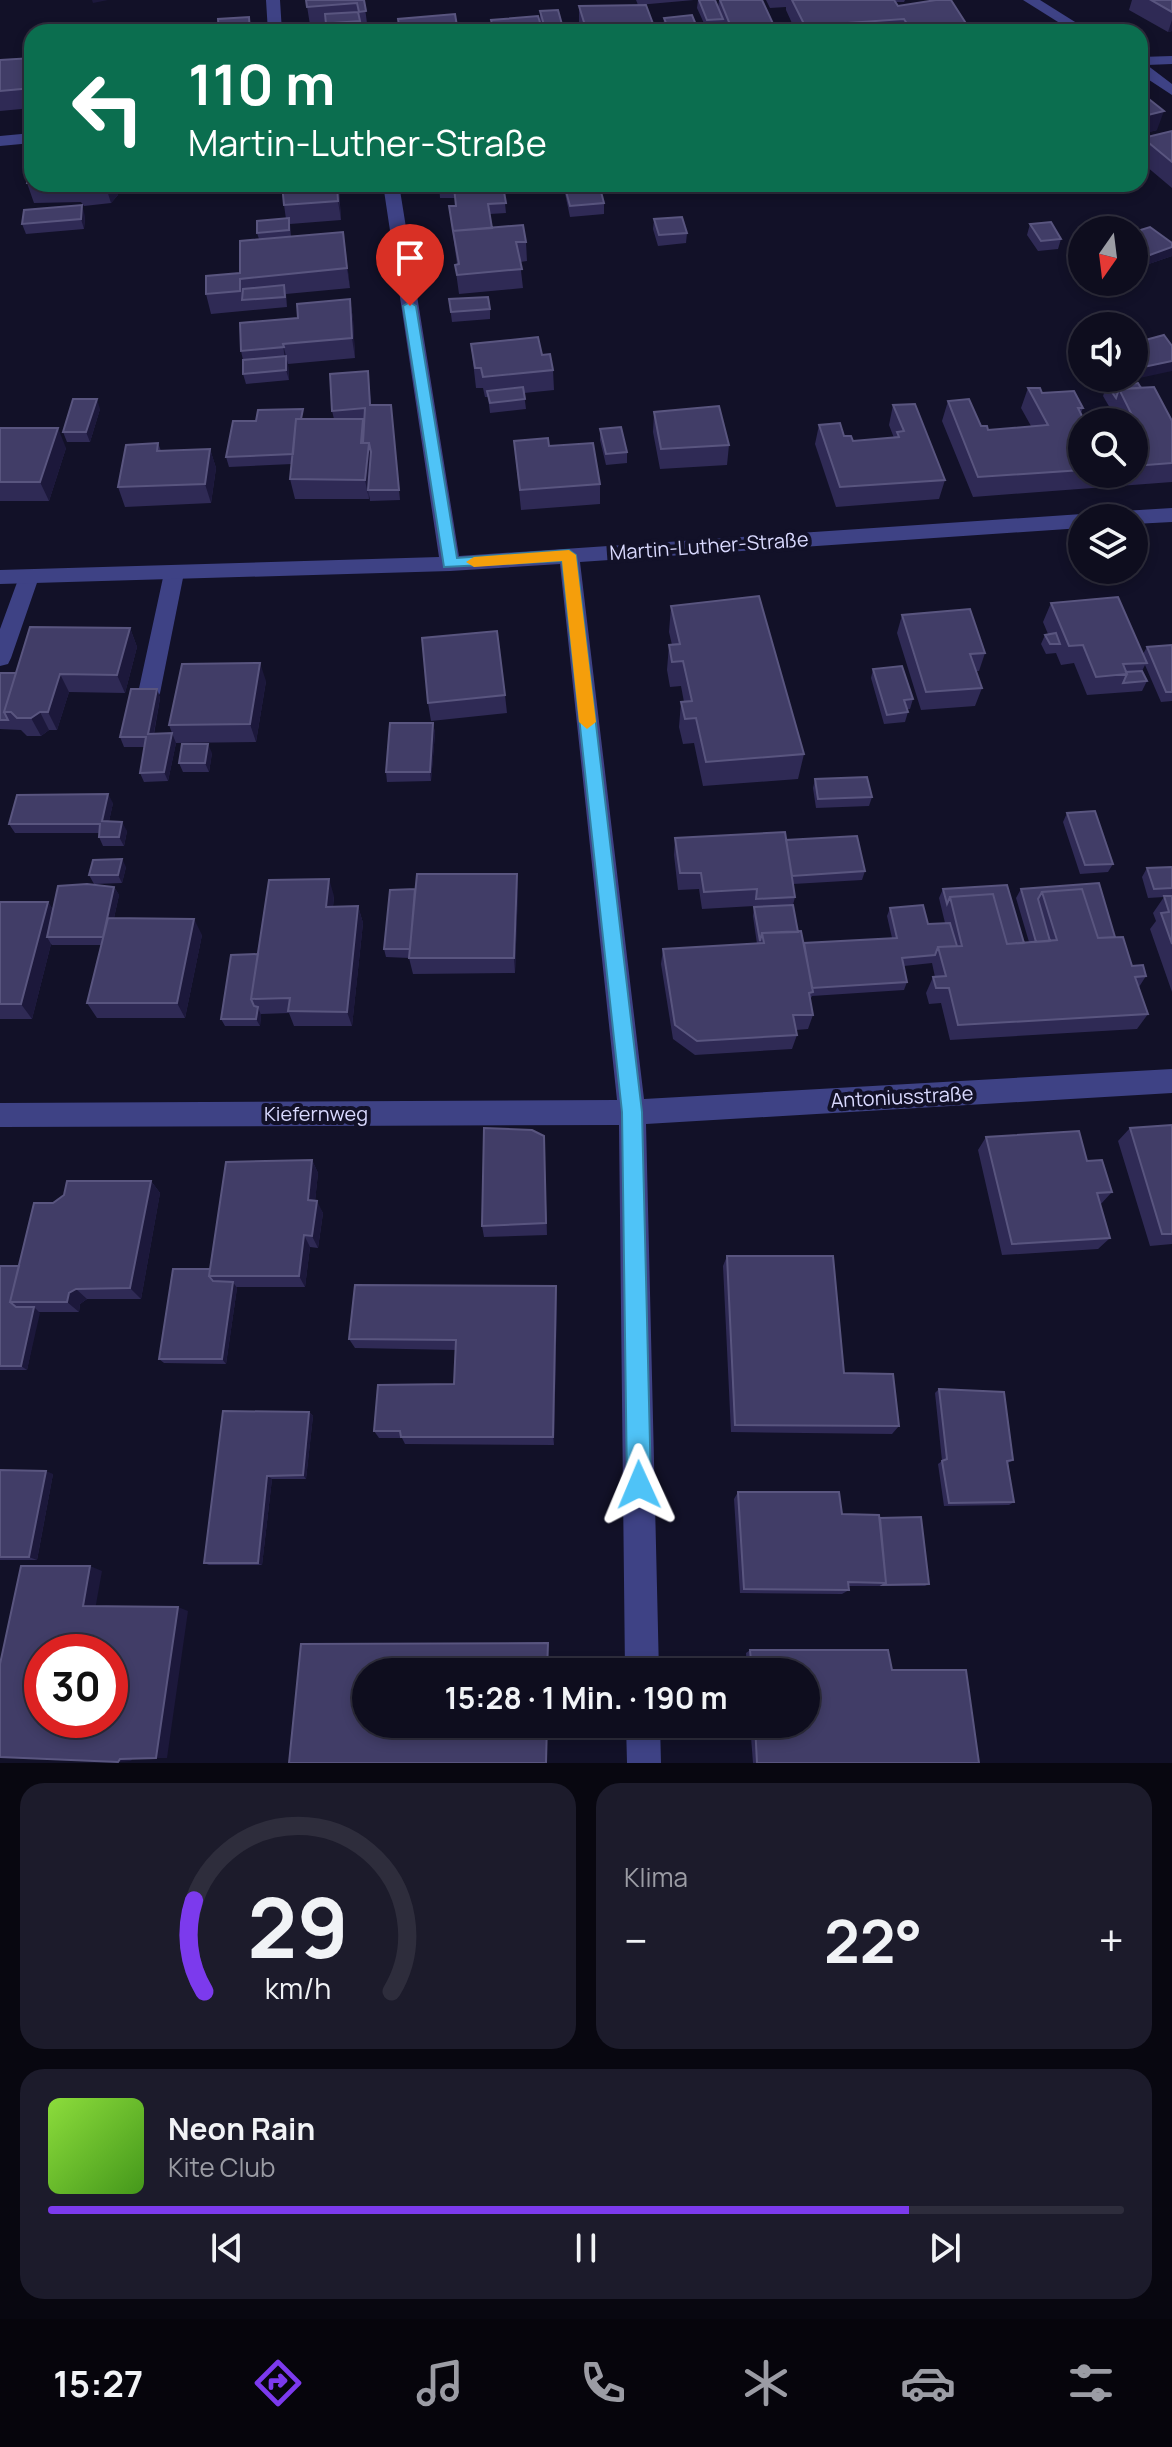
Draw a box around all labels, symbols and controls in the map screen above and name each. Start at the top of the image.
text: 110 m [188,45,335,122]
icon: left [56,56,160,160]
text: Martin-Luther-Straße [188,118,547,167]
north arrow [1068,216,1148,296]
map controls [1068,216,1148,584]
pin [376,224,444,306]
icon: arrive [388,236,432,280]
button: sound [1068,312,1148,392]
button: search [1068,408,1148,488]
button: layers [1068,504,1148,584]
street label: Martin-Luther-Straße [609,525,809,566]
street label: Antoniusstraße [830,1079,974,1114]
street label: Kiefernweg [264,1100,368,1127]
position arrow [597,1443,681,1527]
speed limit sign: 30 [24,1634,128,1738]
text: 15:28 · 1 Min. · 190 m [445,1677,727,1718]
text: Klima [624,1859,688,1895]
text: 29 [247,1869,349,1983]
text: 22° [824,1899,922,1981]
text: − [624,1910,648,1970]
text: + [1099,1910,1124,1970]
text: km/h [265,1969,331,2008]
text: Neon Rain [168,2108,315,2149]
text: Kite Club [168,2149,275,2185]
icon: previous [205,2226,249,2270]
icon: pause [564,2226,608,2270]
icon: next [923,2226,967,2270]
icon: directions [250,2355,306,2411]
icon: music [412,2355,468,2411]
icon: phone [575,2355,631,2411]
icon: climate [738,2355,794,2411]
icon: car [900,2355,956,2411]
icon: filters [1063,2355,1119,2411]
text: 15:27 [53,2359,143,2408]

